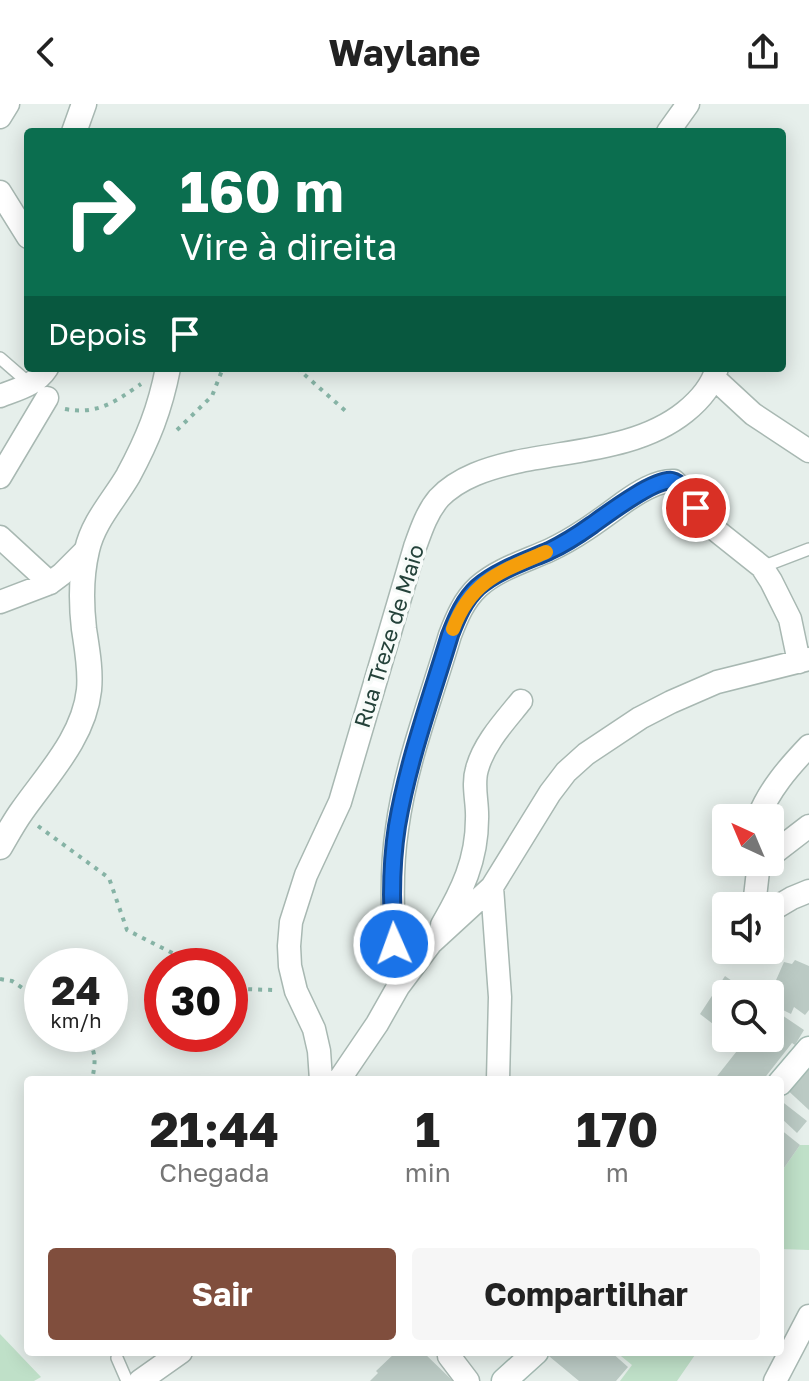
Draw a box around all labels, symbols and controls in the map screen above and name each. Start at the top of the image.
icon: back [24,30,68,74]
icon: share [741,30,785,74]
text: Waylane [328,31,481,74]
text: 160 m [180,157,344,224]
icon: right [48,160,152,264]
text: Vire à direita [180,225,397,268]
icon: arrive [163,312,207,356]
text: Depois [48,316,147,352]
pin [662,474,730,542]
icon: arrive [674,486,718,530]
street label: Rua Treze de Maio [348,541,429,731]
north arrow [712,804,784,876]
map controls [712,804,784,1052]
button: sound [712,892,784,964]
position arrow [352,902,436,986]
speed limit sign: 30 [144,948,248,1052]
text: 24 [51,966,101,1014]
button: search [712,980,784,1052]
text: km/h [51,1008,101,1032]
text: 21:44 [150,1100,279,1158]
text: 1 [415,1100,440,1158]
text: 170 [576,1100,658,1158]
text: Chegada [159,1157,269,1188]
text: min [405,1157,451,1188]
text: m [606,1157,629,1188]
button: Sair [48,1248,396,1340]
button: Compartilhar [412,1248,760,1340]

